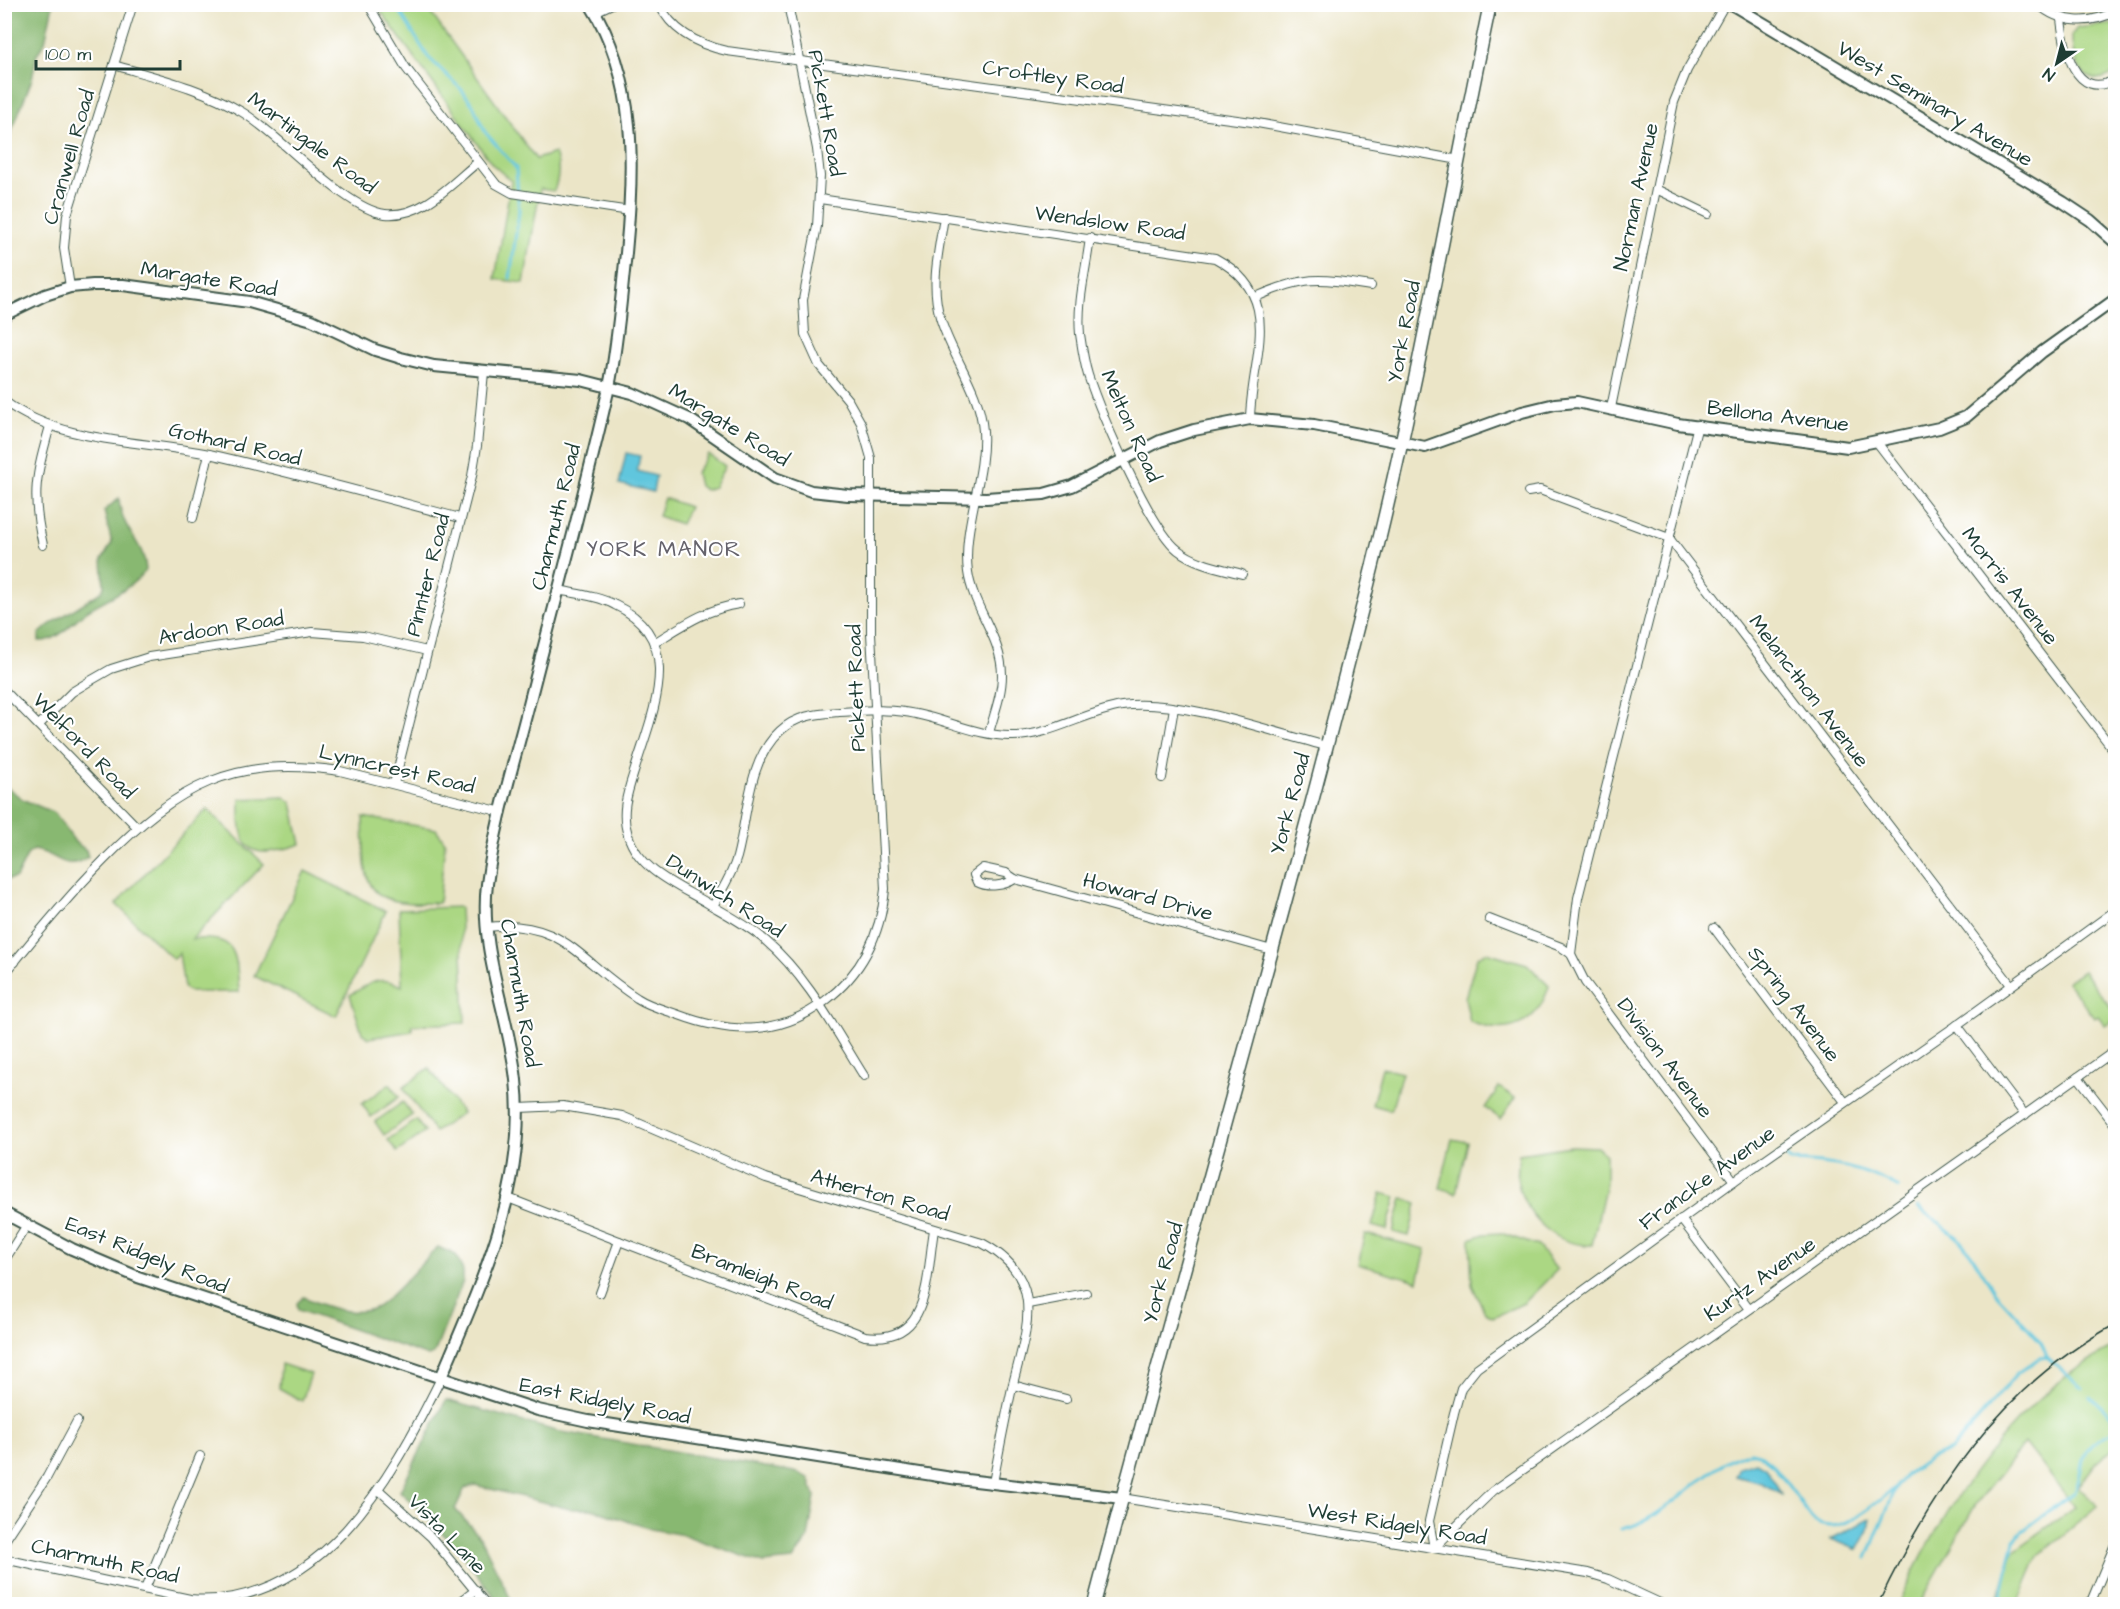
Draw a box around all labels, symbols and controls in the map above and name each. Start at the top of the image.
scale bar [36,33,180,71]
north arrow [2027,33,2087,93]
street label: West Seminary Avenue [1831,34,2038,176]
text: 100 m [45,42,91,67]
street label: Pickett Road [801,48,851,179]
street label: Croftley Road [980,53,1126,103]
text: N [2039,63,2059,86]
street label: Martingale Road [240,85,383,203]
street label: Cranwell Road [36,86,102,228]
street label: Norman Avenue [1606,120,1666,274]
street label: Wendslow Road [1033,198,1187,248]
street label: Margate Road [138,254,279,306]
street label: York Road [1380,278,1428,386]
street label: Melton Road [1093,366,1169,487]
street label: Margate Road [662,376,795,476]
street label: Bellona Avenue [1705,393,1851,439]
street label: Gothard Road [166,415,304,473]
street label: Charmuth Road [524,440,588,593]
street label: Pinnter Road [399,510,457,639]
street label: Morris Avenue [1955,521,2065,651]
district label: YORK MANOR [586,534,742,565]
street label: Ardoon Road [156,604,286,652]
street label: Melancthon Avenue [1742,609,1876,773]
street label: Pickett Road [839,623,873,752]
street label: Welford Road [26,686,142,806]
street label: Lynncrest Road [316,737,478,803]
street label: York Road [1263,750,1318,858]
street label: Dunwich Road [660,847,790,945]
street label: Howard Drive [1080,866,1216,928]
street label: Charmuth Road [493,917,547,1070]
street label: Spring Avenue [1739,940,1847,1069]
street label: Division Avenue [1610,992,1720,1124]
street label: Francke Avenue [1633,1119,1781,1237]
street label: Atherton Road [807,1161,953,1229]
street label: East Ridgely Road [61,1209,233,1303]
street label: York Road [1136,1219,1191,1327]
street label: Kurtz Avenue [1698,1230,1822,1328]
street label: Bramleigh Road [686,1237,837,1319]
street label: East Ridgely Road [517,1370,693,1434]
street label: Vista Lane [401,1487,493,1581]
street label: West Ridgely Road [1305,1496,1489,1555]
street label: Charmuth Road [29,1531,182,1591]

